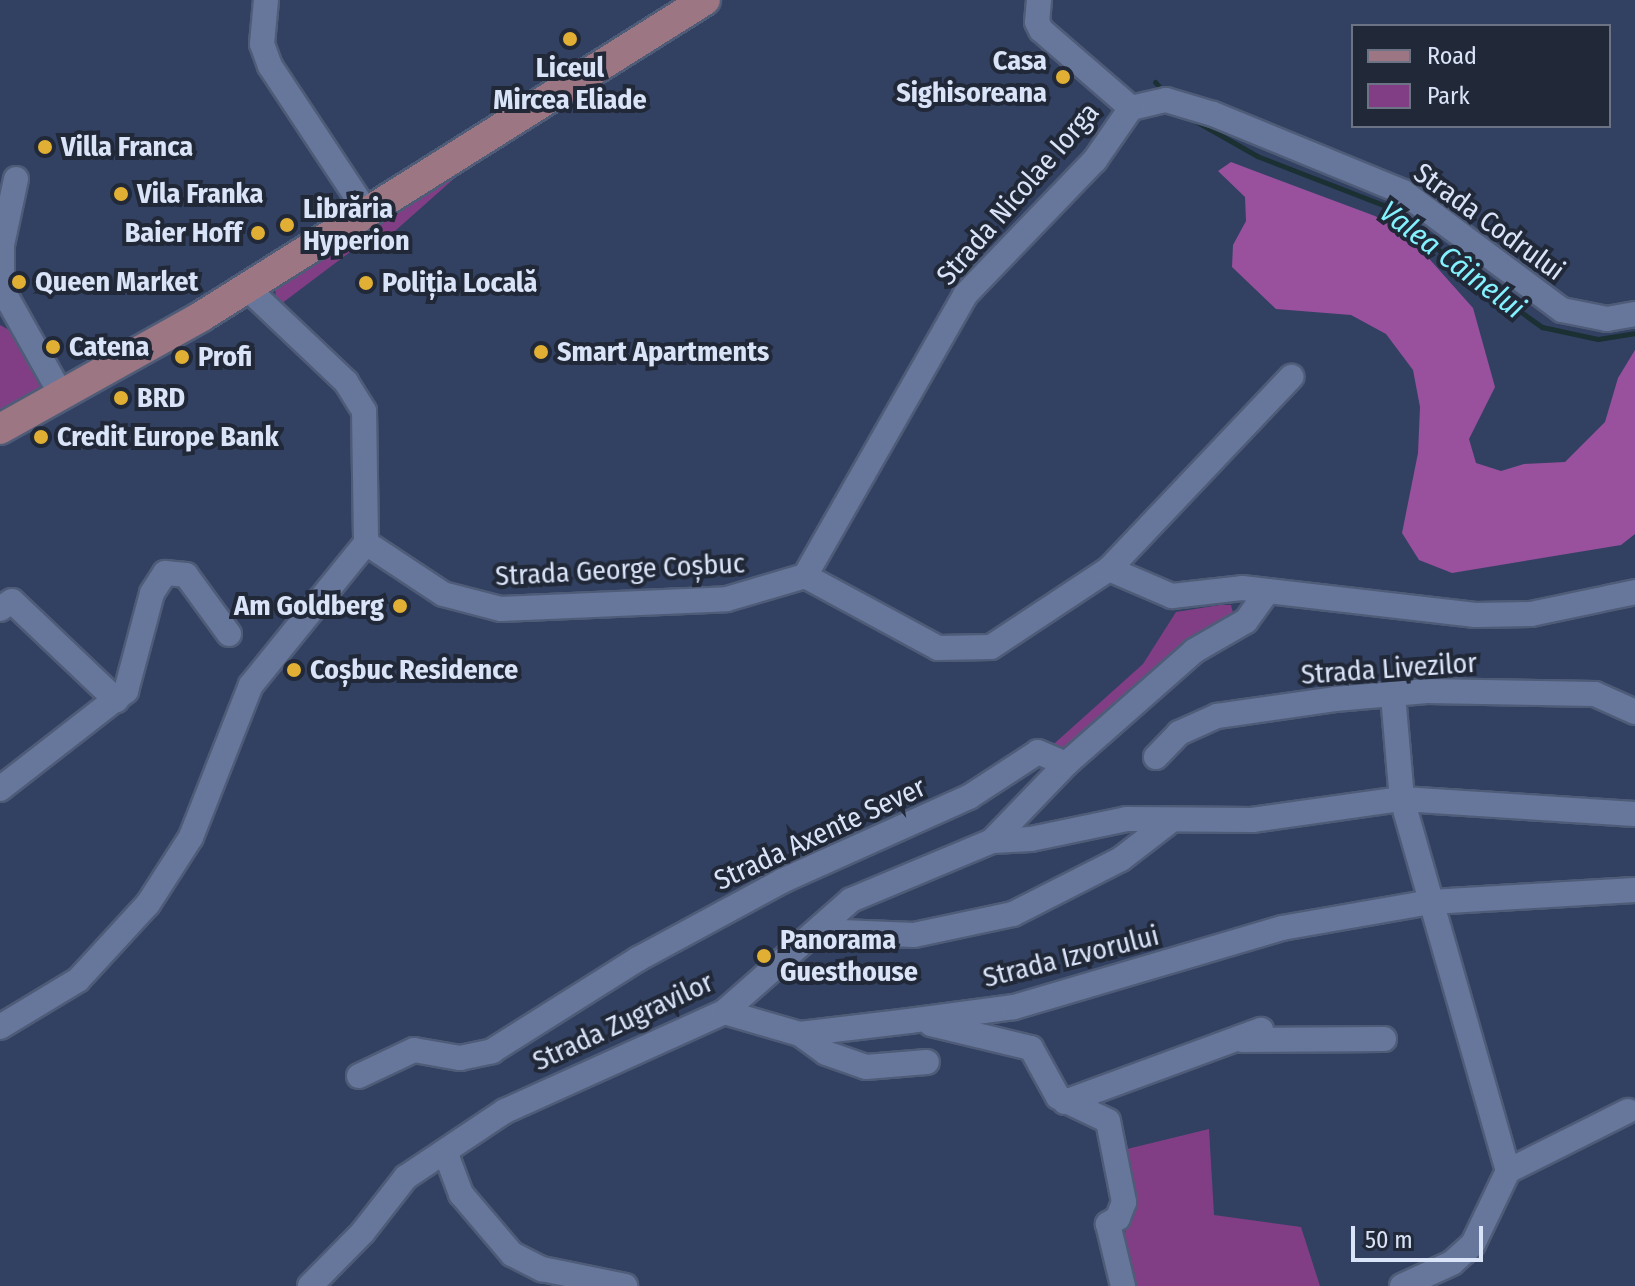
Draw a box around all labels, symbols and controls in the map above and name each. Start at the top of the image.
legend [1351,24,1611,128]
marker: Liceul Mircea Eliade [561,30,579,48]
text: Road [1427,42,1477,70]
place label: Casa Sighisoreana [896,44,1047,110]
place label: Liceul Mircea Eliade [493,51,647,117]
marker: Casa Sighisoreana [1054,68,1072,86]
text: Park [1427,82,1470,110]
street label: Strada Nicolae Iorga [930,96,1106,292]
place label: Villa Franca [61,130,193,164]
marker: Villa Franca [36,138,54,156]
street label: Strada Codrului [1407,156,1571,288]
place label: Vila Franka [137,177,263,211]
marker: Vila Franka [112,185,130,203]
place label: Librăria Hyperion [303,192,410,258]
water label: Valea Câinelui [1372,194,1532,326]
place label: Baier Hoff [125,216,242,250]
marker: Librăria Hyperion [278,216,296,234]
marker: Baier Hoff [249,224,267,242]
place label: Queen Market [35,265,198,299]
place label: Poliția Locală [382,266,537,300]
marker: Queen Market [10,273,28,291]
marker: Poliția Locală [357,274,375,292]
place label: Catena [69,330,149,364]
place label: Smart Apartments [557,335,769,369]
marker: Catena [44,338,62,356]
place label: Profi [198,340,252,374]
marker: Smart Apartments [532,343,550,361]
marker: Profi [173,348,191,366]
place label: BRD [137,381,185,415]
marker: BRD [112,389,130,407]
place label: Credit Europe Bank [57,420,279,454]
marker: Credit Europe Bank [32,428,50,446]
street label: Strada George Coșbuc [494,547,746,593]
place label: Am Goldberg [234,589,384,623]
marker: Am Goldberg [391,597,409,615]
street label: Strada Livezilor [1300,646,1478,692]
place label: Coșbuc Residence [310,653,518,687]
marker: Coșbuc Residence [285,661,303,679]
street label: Strada Axente Sever [709,770,931,898]
street label: Strada Izvorului [980,919,1162,995]
place label: Panorama Guesthouse [780,923,918,989]
marker: Panorama Guesthouse [755,947,773,965]
street label: Strada Zugravilor [528,966,718,1078]
scale bar [1355,1210,1487,1260]
text: 50 m [1365,1226,1413,1254]

